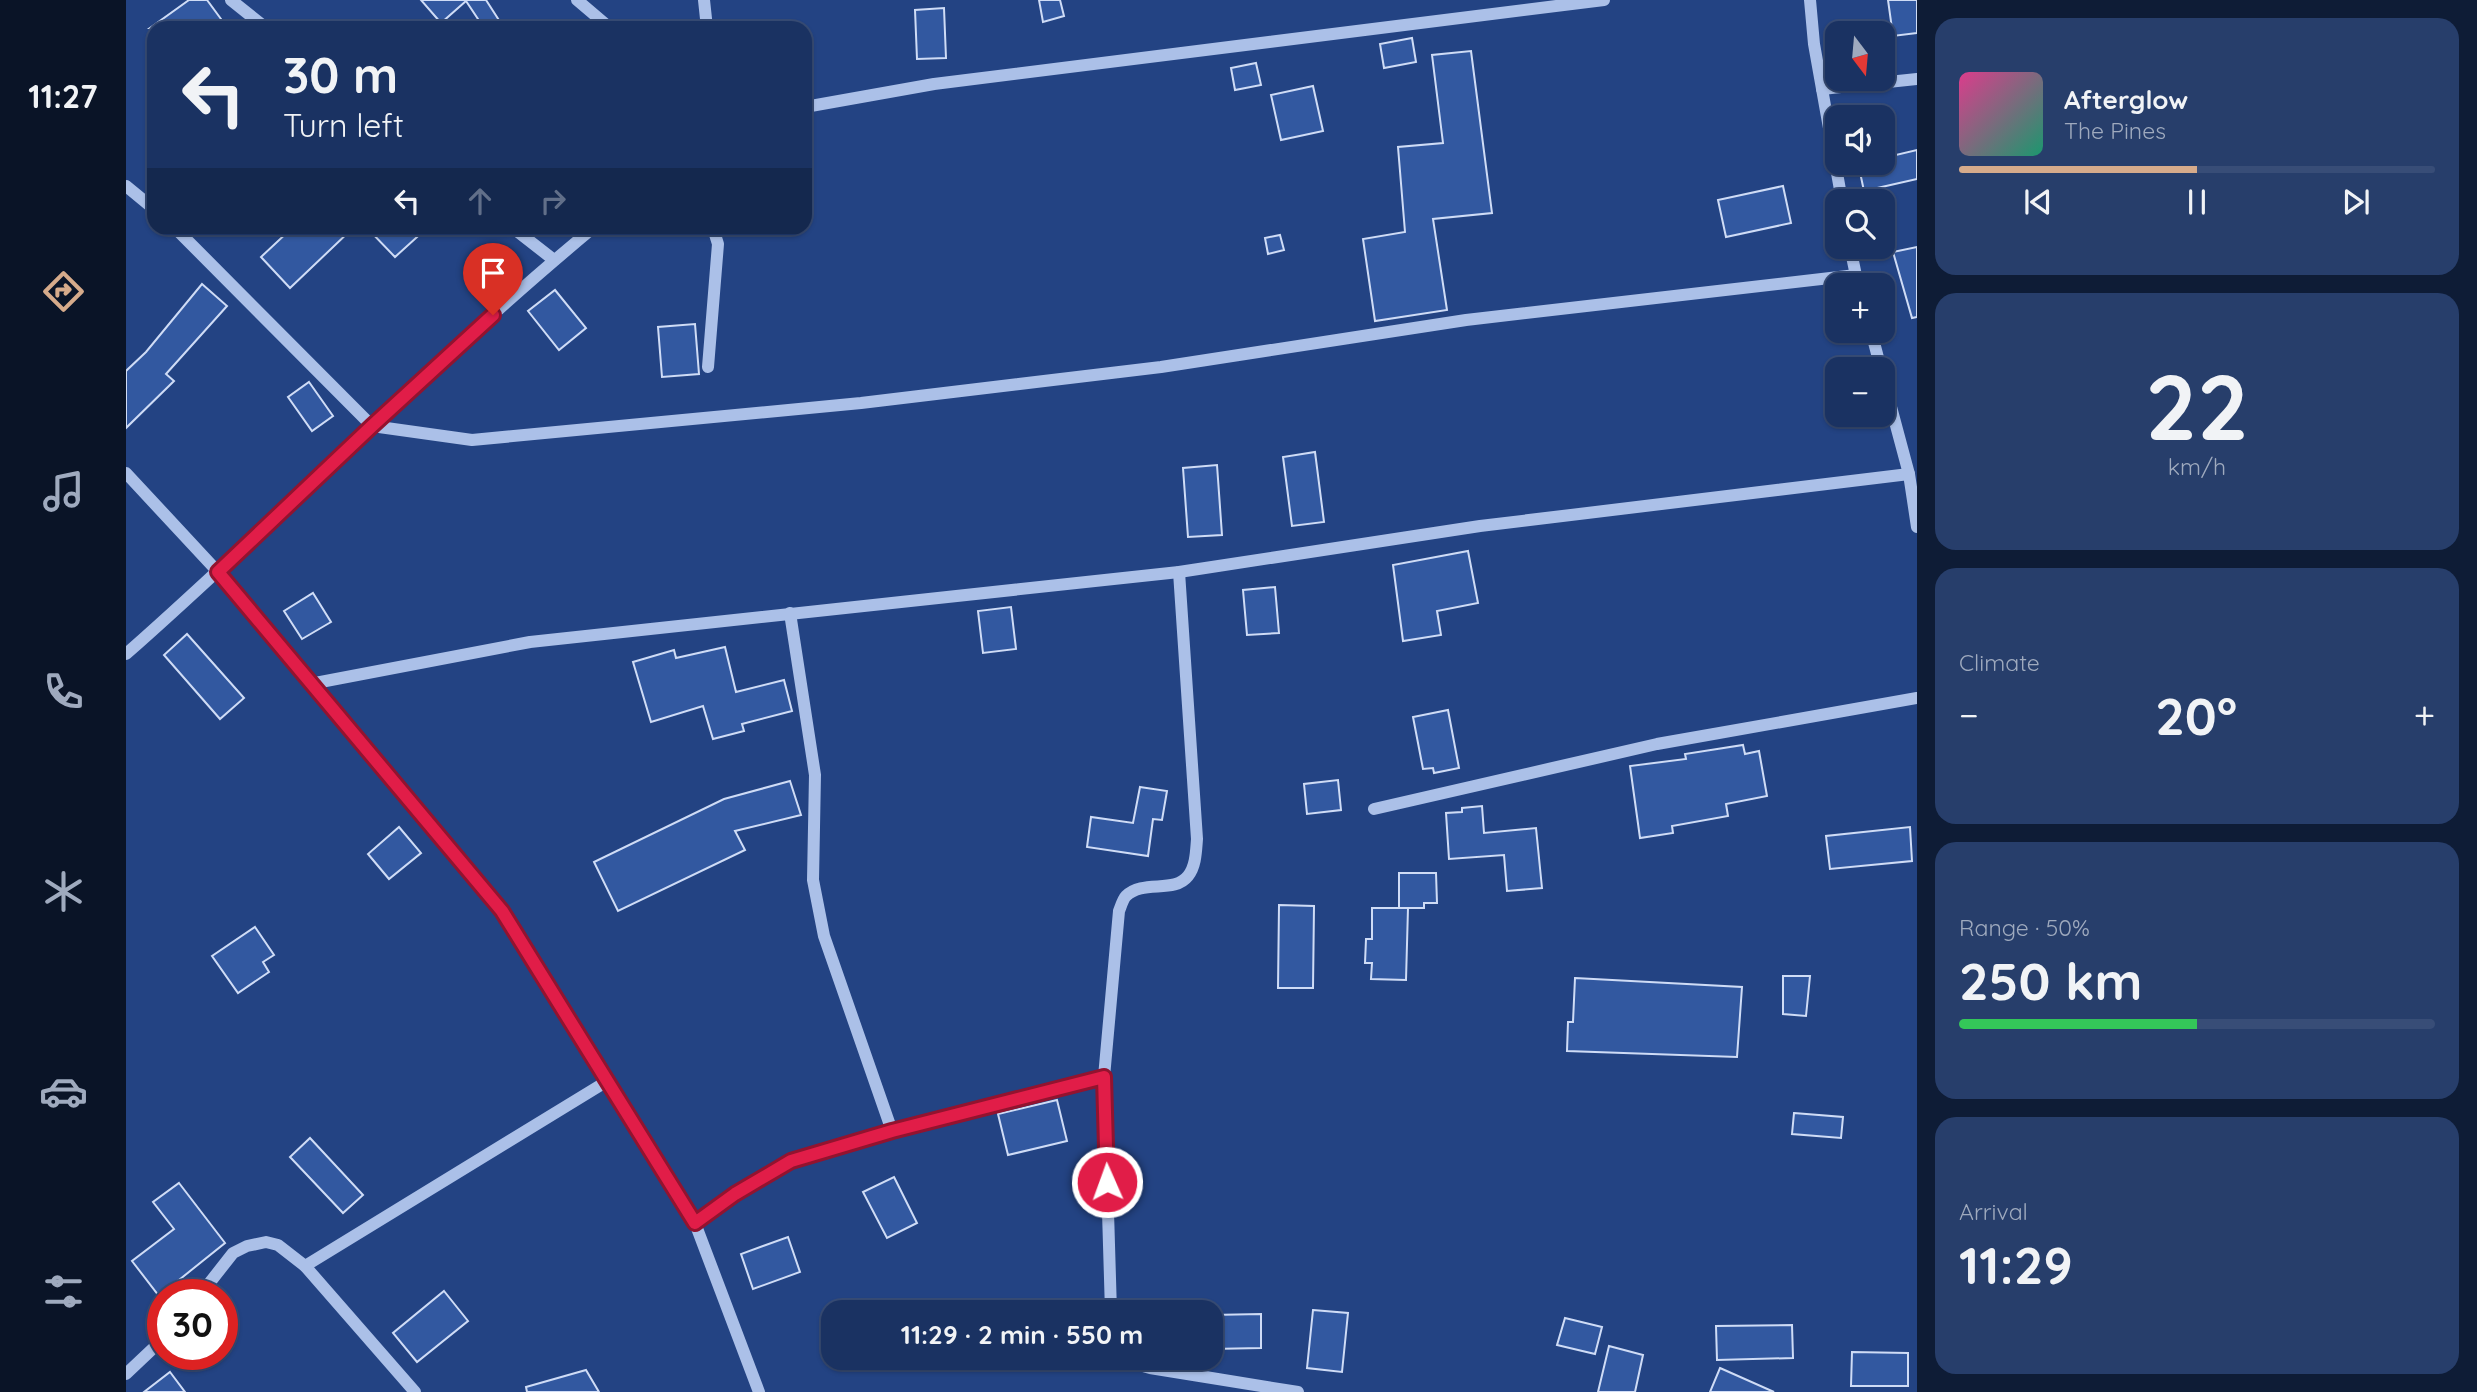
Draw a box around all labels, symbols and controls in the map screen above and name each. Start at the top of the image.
north arrow [1825,21,1895,91]
map controls [1825,21,1895,427]
text: 30 m [283,44,398,105]
icon: left [168,49,259,140]
text: 11:27 [28,76,98,116]
text: Afterglow [2064,83,2188,116]
text: Turn left [283,105,404,145]
button: sound [1825,105,1895,175]
text: The Pines [2064,116,2166,145]
icon: left [388,182,426,220]
icon: ahead [461,182,499,220]
icon: right [534,182,572,220]
icon: previous [2019,183,2057,221]
icon: pause [2178,183,2216,221]
icon: next [2337,183,2375,221]
button: search [1825,189,1895,259]
pin [463,243,523,315]
icon: arrive [474,254,512,292]
icon: directions [39,267,88,316]
button: + [1825,273,1895,343]
text: 22 [2145,349,2249,463]
button: − [1825,357,1895,427]
text: km/h [2168,452,2226,481]
icon: music [39,467,88,516]
text: Climate [1959,648,2040,677]
icon: phone [39,667,88,716]
text: 20° [2155,683,2237,748]
text: − [1959,691,1979,739]
text: + [2414,691,2435,739]
icon: climate [39,867,88,916]
text: Range · 50% [1959,913,2090,942]
text: 250 km [1959,948,2143,1013]
icon: car [39,1067,88,1116]
position arrow [1070,1145,1144,1219]
text: Arrival [1959,1197,2028,1226]
text: 11:29 [1959,1232,2073,1297]
icon: filters [39,1267,88,1316]
speed limit sign: 30 [147,1279,238,1370]
text: 11:29 · 2 min · 550 m [901,1318,1143,1351]

